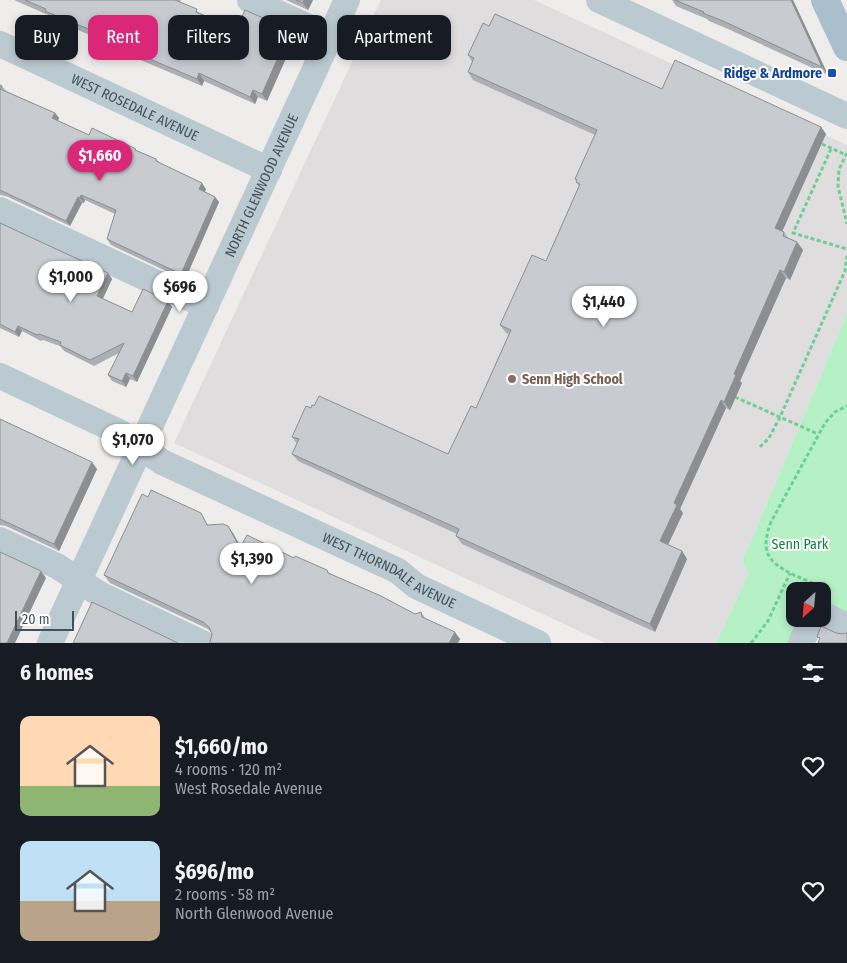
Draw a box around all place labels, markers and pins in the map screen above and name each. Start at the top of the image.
place label: Ridge & Ardmore [724,65,822,82]
marker: Ridge & Ardmore [826,67,838,79]
pin: $1,660 [59,140,141,182]
pin: $1,000 [30,260,112,303]
pin: $696 [150,270,210,313]
pin: $1,440 [563,286,645,328]
place label: Senn High School [522,371,623,388]
marker: Senn High School [506,373,518,385]
pin: $1,070 [92,424,174,466]
pin: $1,390 [211,542,293,585]

